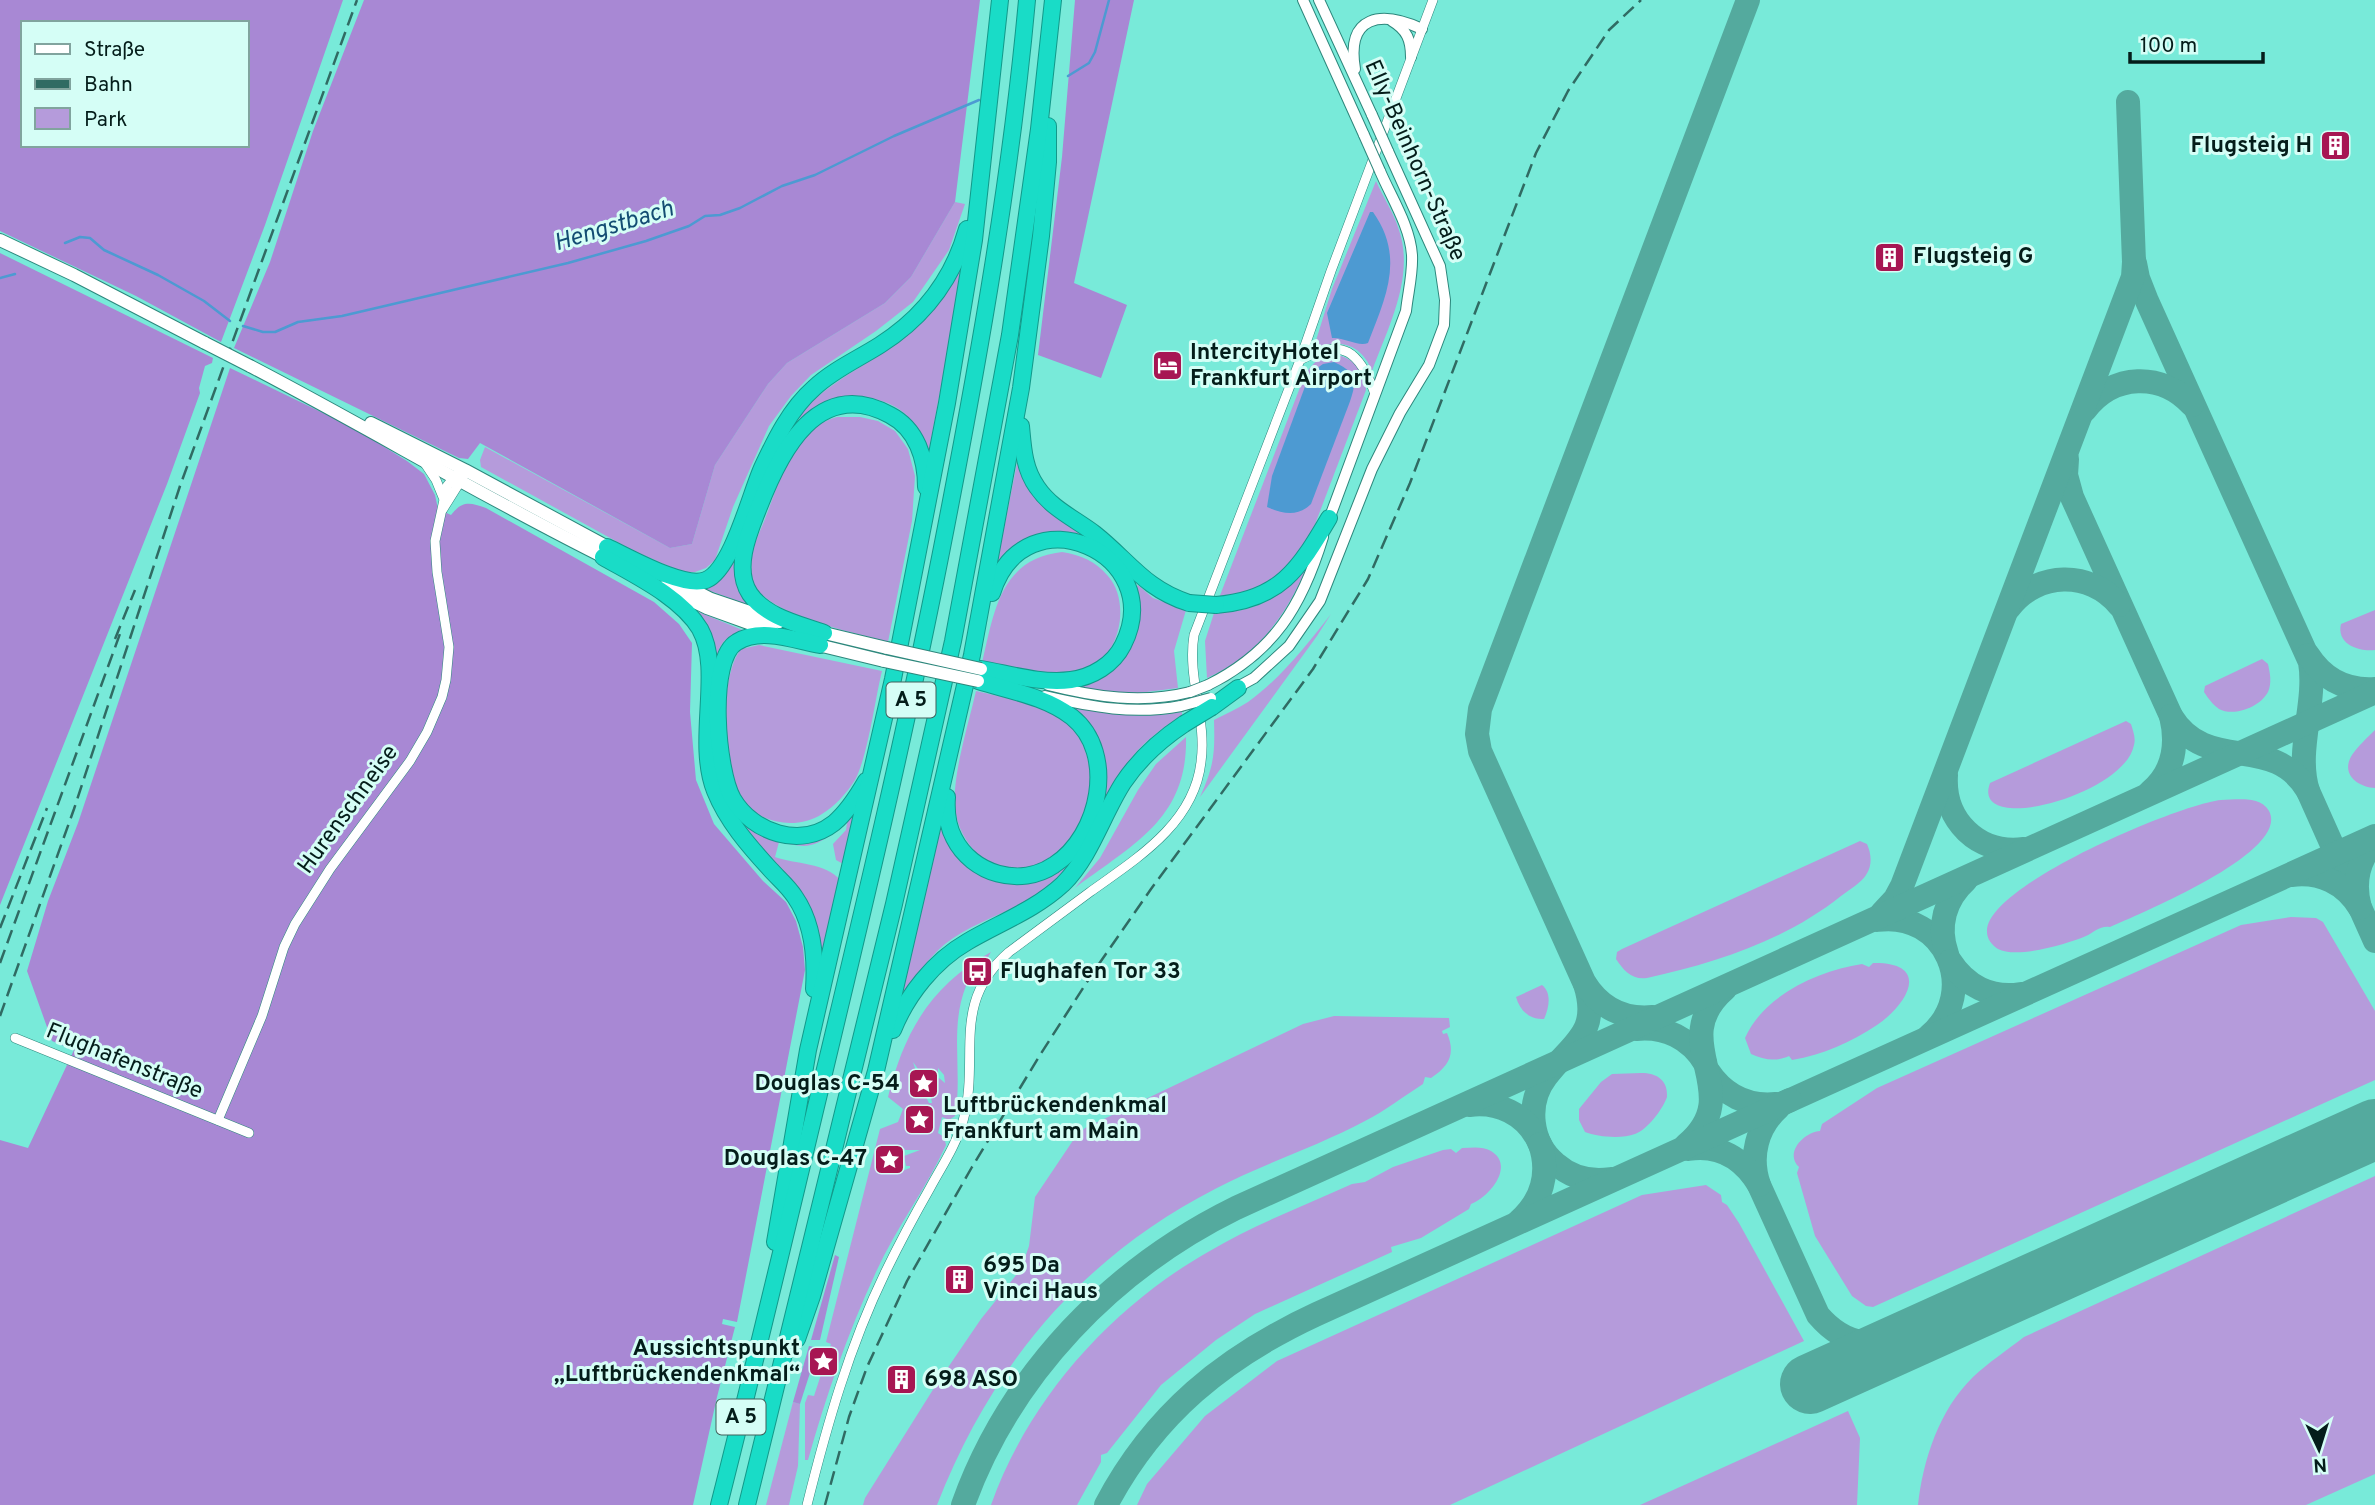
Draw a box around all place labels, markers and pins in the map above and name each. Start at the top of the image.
building icon: Flugsteig H [2318,129,2352,163]
place label: Flugsteig H [2191,132,2312,161]
building icon: Flugsteig G [1873,240,1907,274]
place label: Flugsteig G [1913,243,2034,272]
place label: IntercityHotel Frankfurt Airport [1190,339,1372,394]
hotel icon: IntercityHotel Frankfurt Airport [1150,349,1184,383]
bus stop icon: Flughafen Tor 33 [960,955,994,989]
place label: Flughafen Tor 33 [1000,958,1181,987]
place icon: Douglas C-54 [906,1067,940,1101]
place label: Douglas C-54 [755,1070,900,1099]
place label: Luftbrückendenkmal Frankfurt am Main [943,1092,1167,1147]
place icon: Luftbrückendenkmal Frankfurt am Main [903,1102,937,1136]
place icon: Douglas C-47 [873,1142,907,1176]
place label: Douglas C-47 [724,1145,867,1174]
place label: 695 Da Vinci Haus [983,1252,1098,1307]
building icon: 695 Da Vinci Haus [943,1262,977,1296]
place label: Aussichtspunkt „Luftbrückendenkmal“ [554,1335,800,1390]
place icon: Aussichtspunkt „Luftbrückendenkmal“ [806,1345,840,1379]
building icon: 698 ASO [884,1363,918,1397]
place label: 698 ASO [924,1366,1018,1395]

